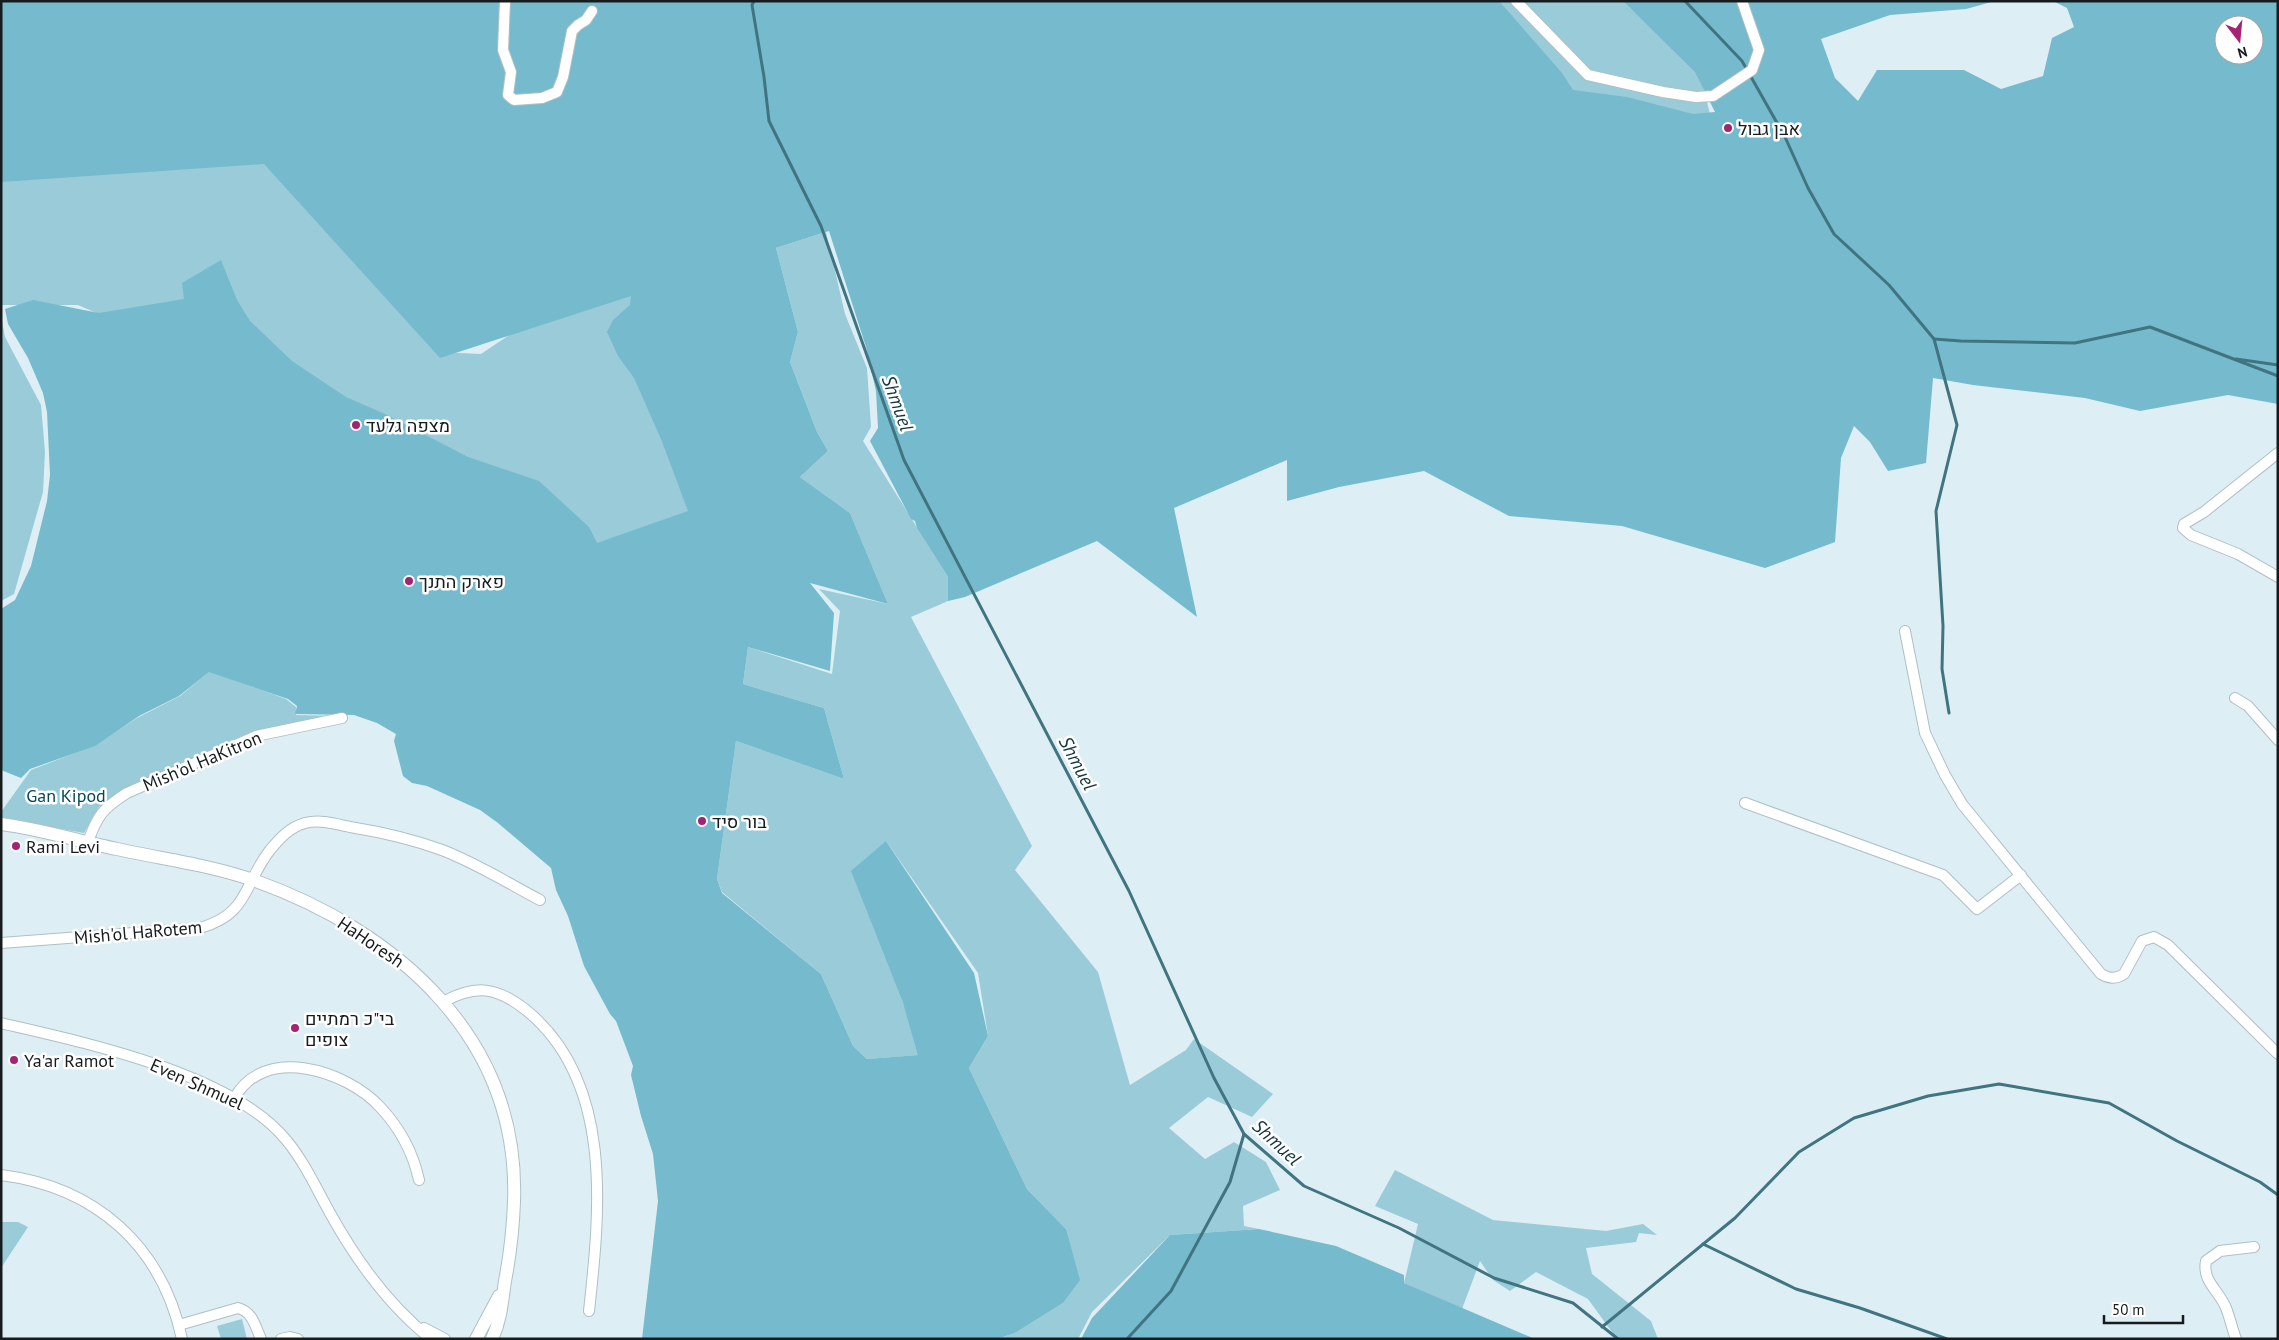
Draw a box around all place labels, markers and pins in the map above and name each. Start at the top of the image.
place label: אבן גבול [1738,117,1800,140]
marker: אבן גבול [1722,122,1734,134]
place label: מצפה גלעד [366,414,450,437]
marker: מצפה גלעד [350,419,362,431]
place label: פארק התנך [419,570,504,593]
marker: פארק התנך [403,575,415,587]
place label: בור סיד [712,810,767,833]
marker: בור סיד [696,815,708,827]
place label: Rami Levi [26,835,100,858]
marker: Rami Levi [10,840,22,852]
place label: בי"כ רמתיים צופים [305,1007,395,1051]
marker: בי"כ רמתיים צופים [289,1022,301,1034]
place label: Ya'ar Ramot [24,1049,114,1072]
marker: Ya'ar Ramot [8,1054,20,1066]

